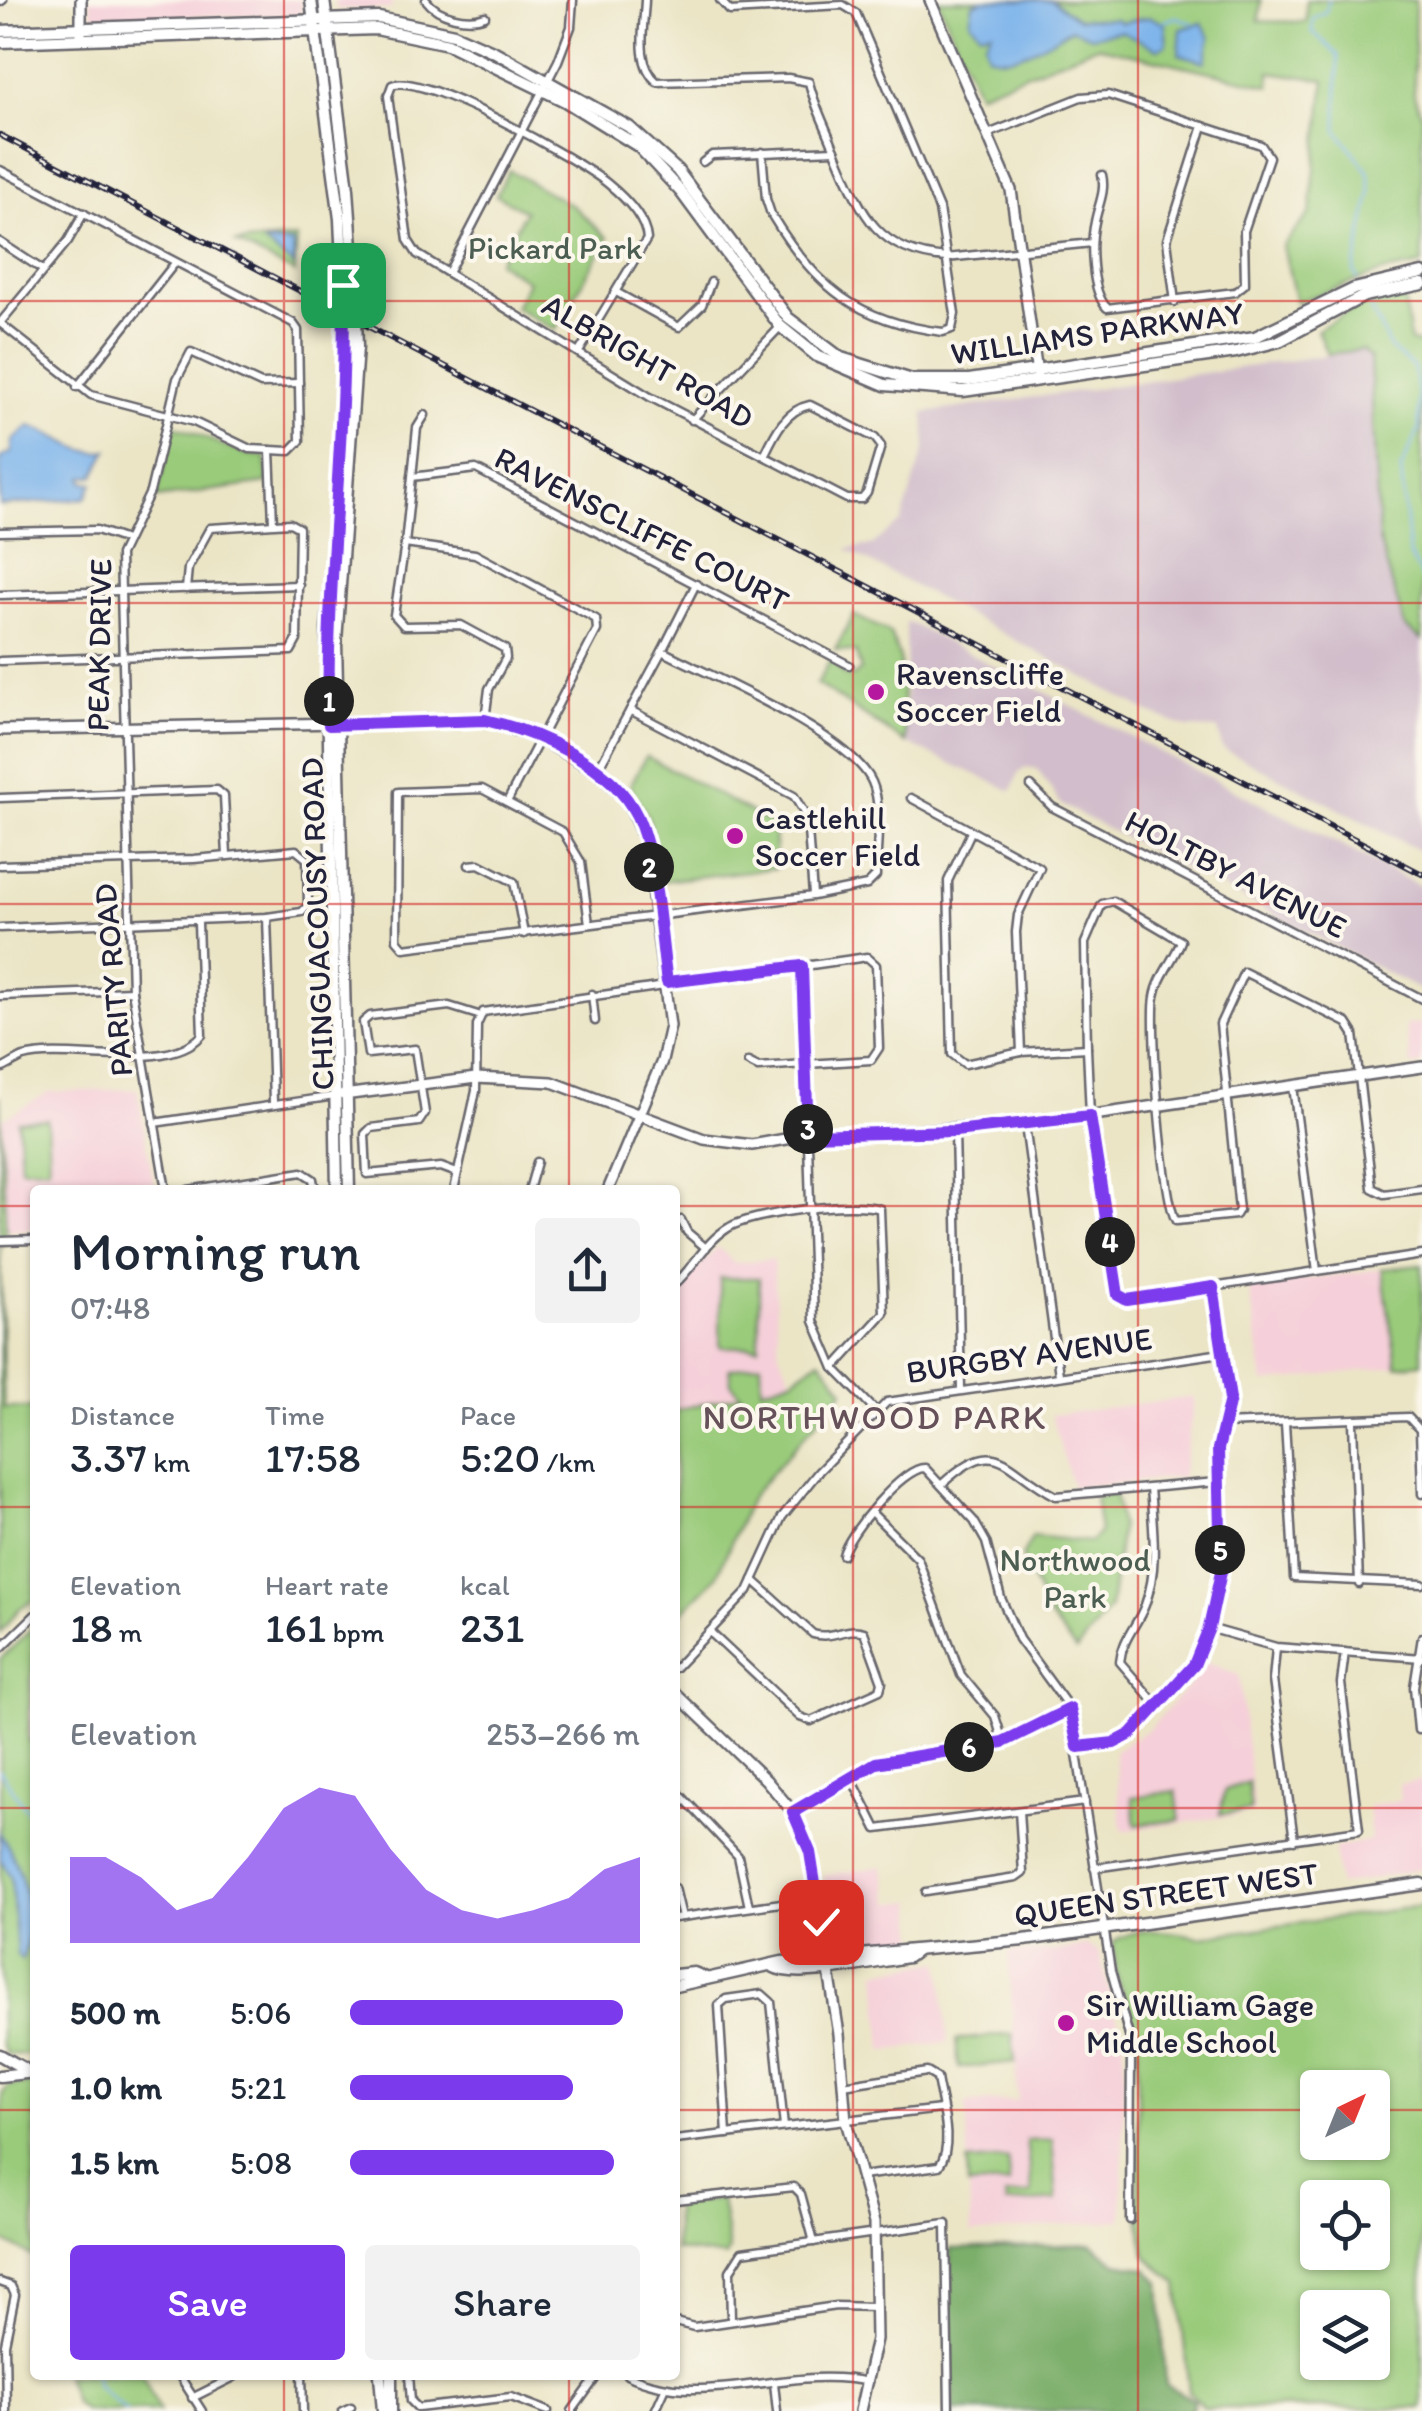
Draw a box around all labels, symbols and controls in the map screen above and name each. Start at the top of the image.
park label: Pickard Park [468,229,643,267]
pin [301,243,386,328]
icon: arrive [316,258,371,313]
street label: ALBRIGHT ROAD [536,285,760,437]
street label: WILLIAMS PARKWAY [948,294,1246,372]
street label: RAVENSCLIFFE COURT [489,438,795,620]
street label: PEAK DRIVE [78,558,120,732]
place label: Ravenscliffe Soccer Field [896,655,1064,730]
pin: 1 [304,676,354,726]
marker: Ravenscliffe Soccer Field [865,681,887,703]
text: 1 [323,684,336,718]
street label: CHINGUACOUSY ROAD [292,757,342,1091]
place label: Castlehill Soccer Field [755,799,920,874]
street label: HOLTBY AVENUE [1119,802,1353,946]
marker: Castlehill Soccer Field [724,825,746,847]
pin: 2 [624,842,674,892]
text: 2 [642,850,656,884]
street label: PARITY ROAD [86,882,140,1078]
pin: 3 [783,1104,833,1154]
text: 3 [800,1112,816,1146]
pin: 4 [1085,1217,1135,1267]
text: Morning run [70,1218,361,1284]
button: share [535,1218,640,1323]
text: 4 [1102,1225,1118,1259]
text: 07:48 [70,1289,150,1327]
street label: BURGBY AVENUE [904,1319,1154,1391]
district label: NORTHWOOD PARK [703,1396,1048,1438]
text: Distance [70,1398,175,1432]
text: Time [265,1398,325,1432]
text: Pace [460,1398,516,1432]
text: 3.37 [70,1432,147,1483]
text: 17:58 [265,1432,361,1483]
text: 5:20 [460,1432,540,1483]
text: km [147,1445,190,1479]
text: /km [540,1445,595,1479]
pin: 5 [1195,1525,1245,1575]
text: 5 [1213,1533,1227,1567]
park label: Northwood Park [999,1541,1151,1616]
text: Elevation [70,1568,181,1602]
text: Heart rate [265,1568,389,1602]
text: kcal [460,1568,510,1602]
text: 18 [70,1602,113,1653]
text: 161 [265,1602,326,1653]
text: 231 [460,1602,524,1653]
text: m [113,1615,142,1649]
text: bpm [326,1615,384,1649]
text: Elevation [70,1715,197,1753]
text: 253–266 m [486,1715,640,1753]
pin: 6 [944,1722,994,1772]
text: 6 [962,1730,976,1764]
street label: QUEEN STREET WEST [1012,1854,1320,1934]
pin [779,1880,864,1965]
icon: check [794,1895,849,1950]
place label: Sir William Gage Middle School [1086,1986,1314,2061]
text: 500 m [70,1994,160,2032]
text: 5:06 [230,1994,291,2032]
marker: Sir William Gage Middle School [1055,2012,1077,2034]
text: 1.0 km [70,2069,162,2107]
text: 5:21 [230,2069,286,2107]
north arrow [1300,2070,1390,2160]
map controls [1300,2070,1390,2380]
text: 1.5 km [70,2144,159,2182]
text: 5:08 [230,2144,292,2182]
button: locate [1300,2180,1390,2270]
button: Save [70,2245,345,2360]
button: Share [365,2245,640,2360]
button: layers [1300,2290,1390,2380]

